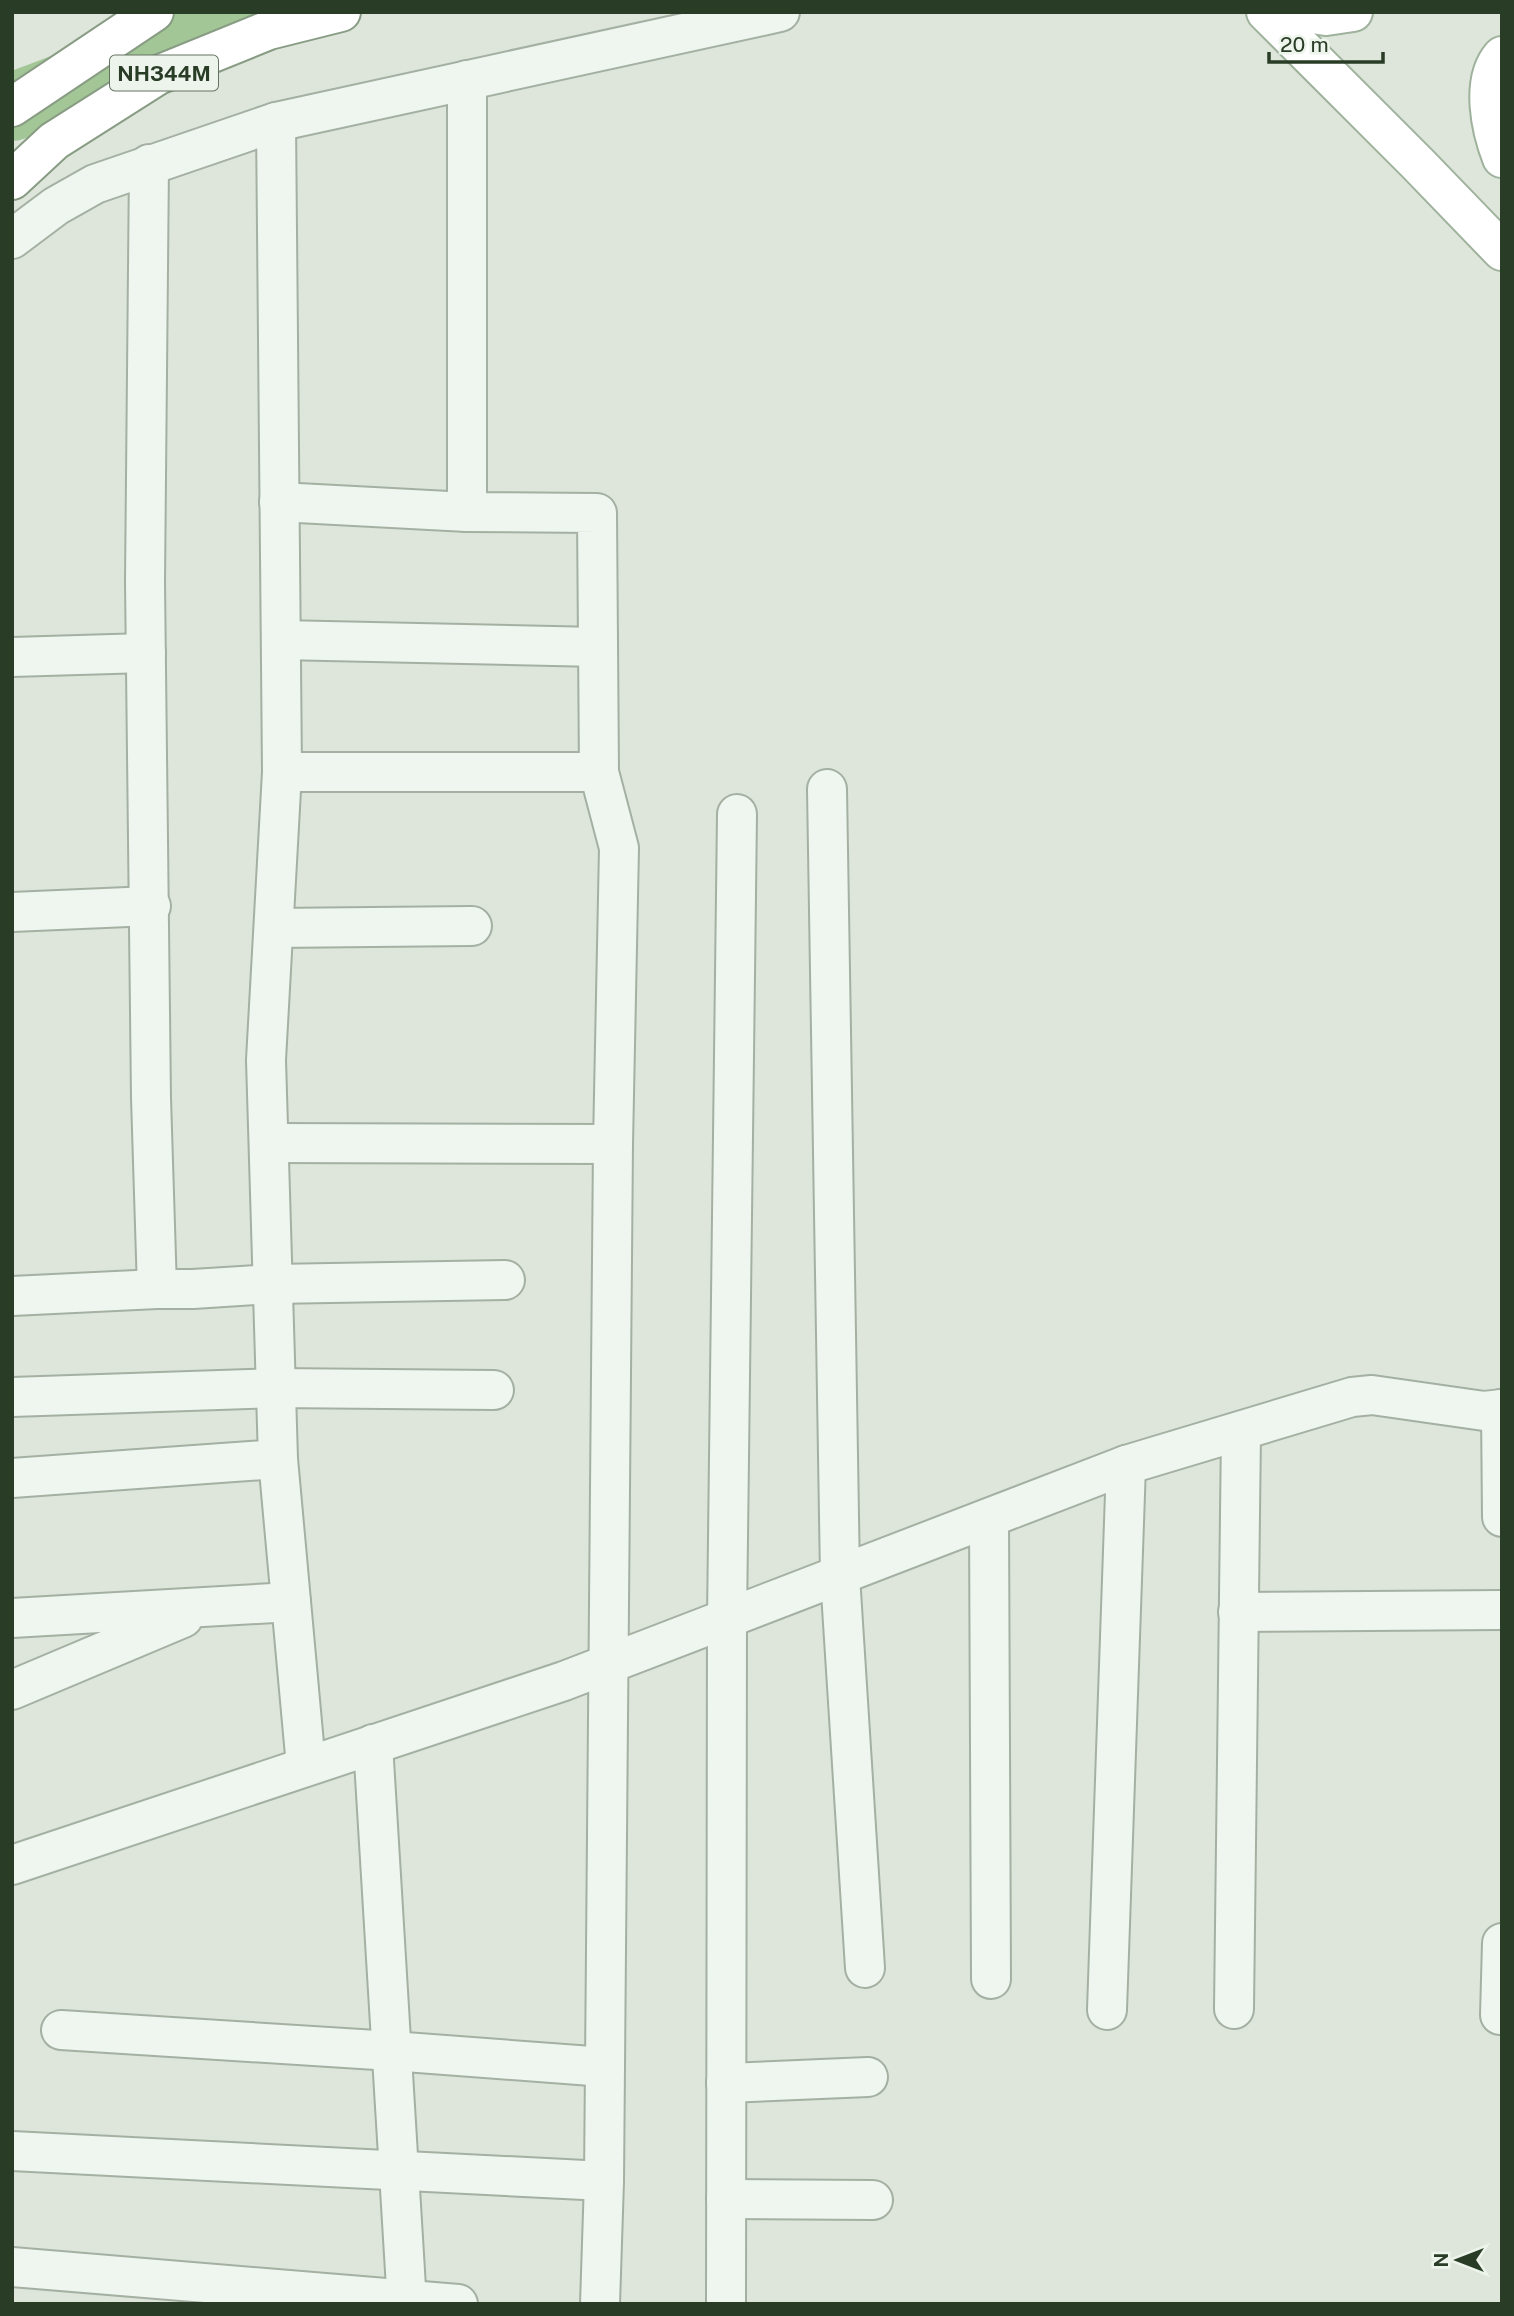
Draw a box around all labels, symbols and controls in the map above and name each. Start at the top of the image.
scale bar [1269,21,1383,65]
text: 20 m [1280,32,1329,57]
road number: NH344M [110,56,218,90]
north arrow [1423,2225,1493,2295]
text: N [1430,2253,1452,2267]

